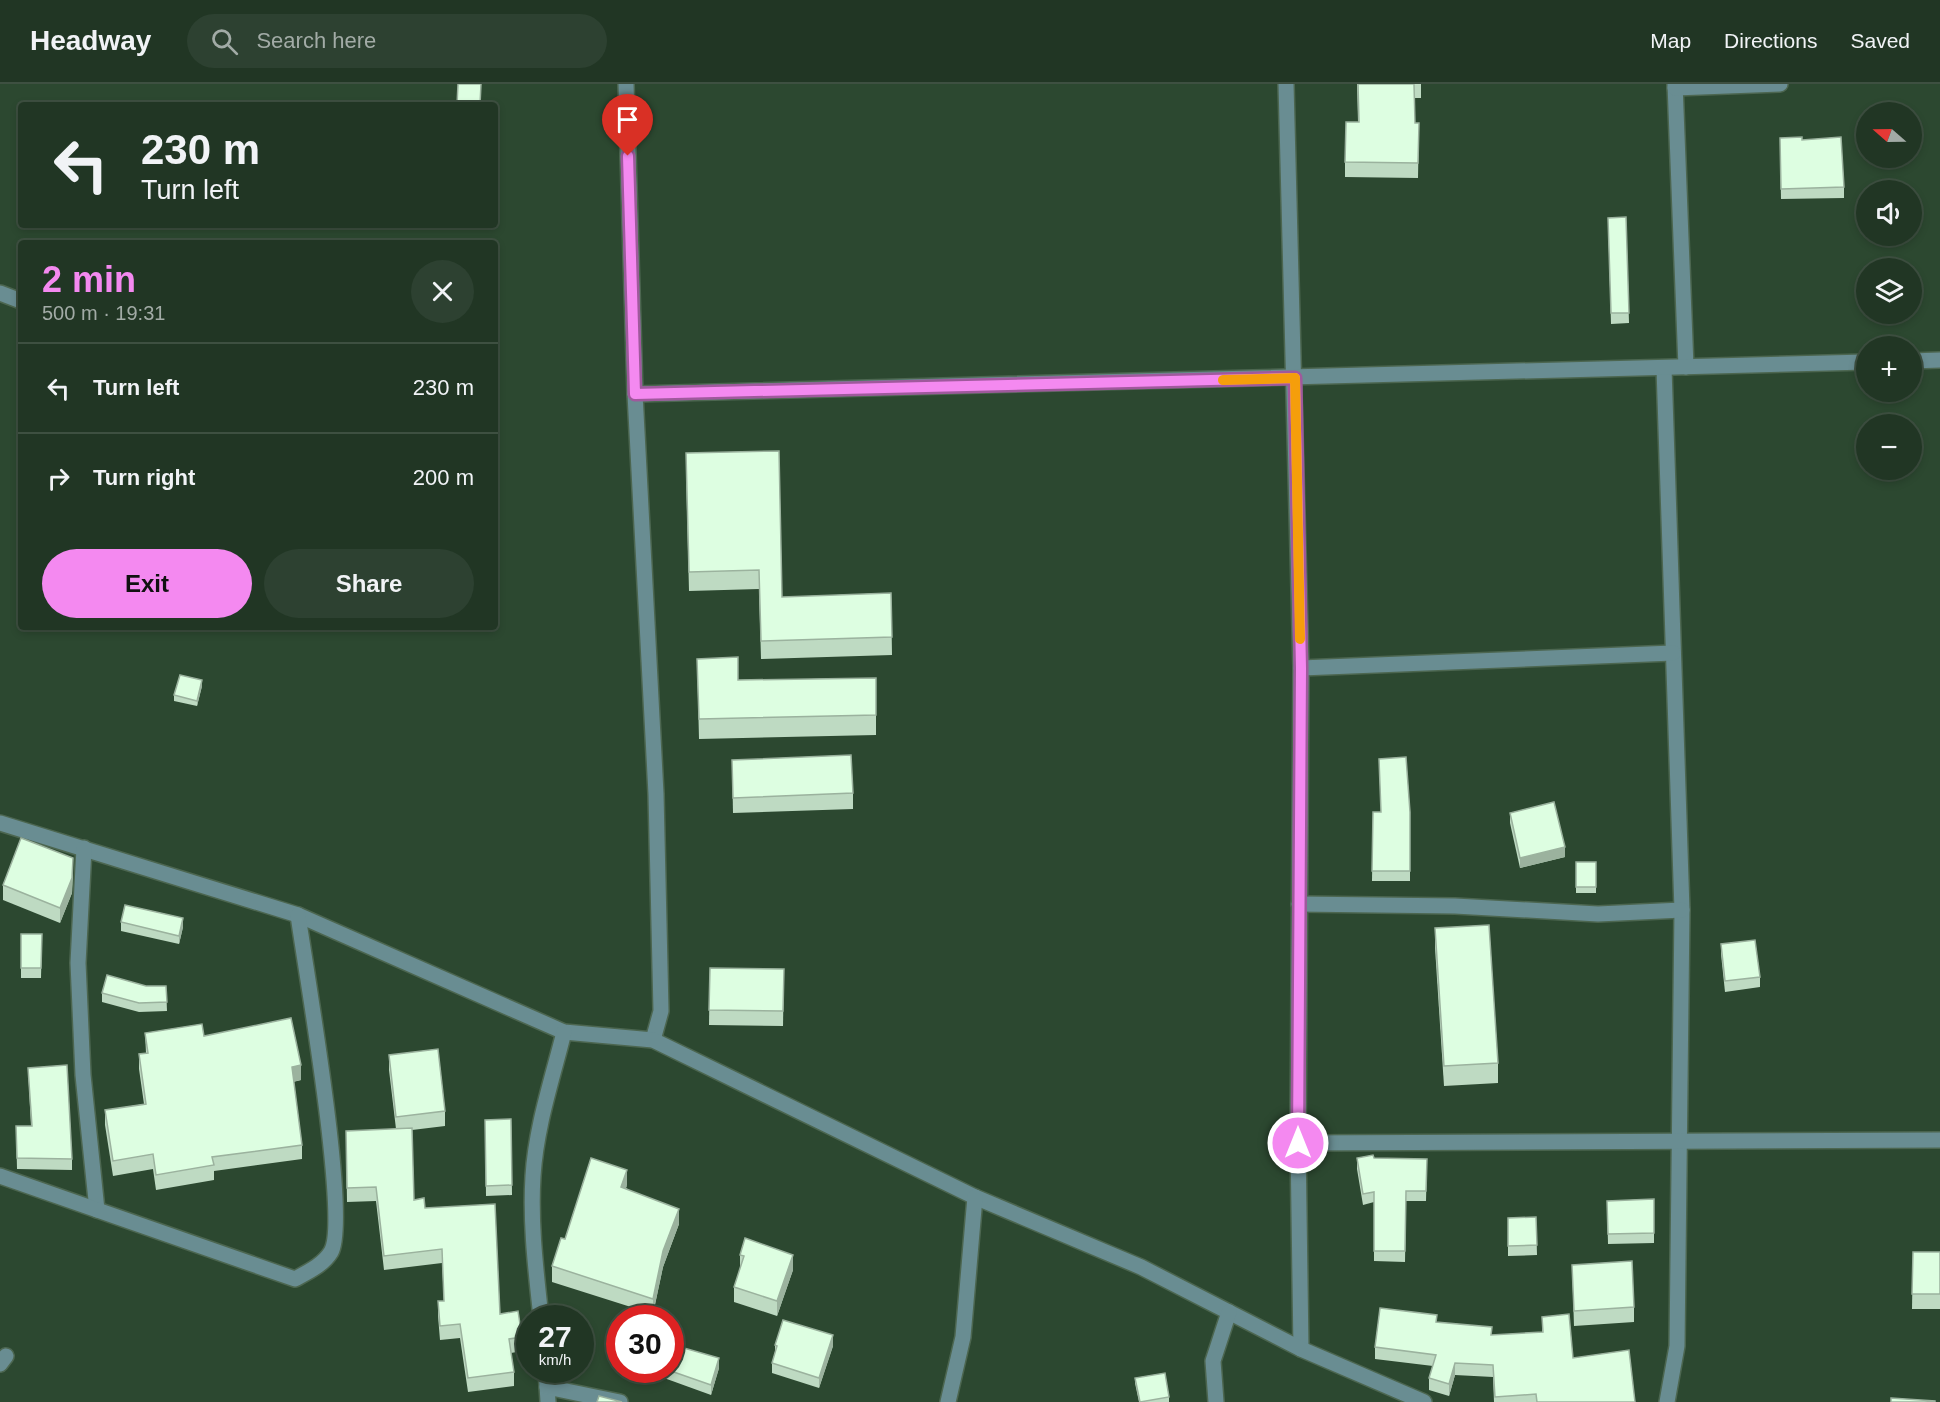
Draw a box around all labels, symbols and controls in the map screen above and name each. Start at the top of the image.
search box [187,14,607,68]
text: Headway [30,25,151,56]
icon: search [208,25,241,58]
text: Search here [256,28,376,53]
text: Map [1650,29,1691,52]
text: Directions [1724,29,1817,52]
text: Saved [1850,29,1910,52]
pin [602,94,653,156]
north arrow [1856,102,1922,168]
map controls [1856,102,1922,480]
icon: arrive [611,103,644,136]
icon: left [42,126,120,204]
text: 230 m [141,126,260,173]
text: Turn left [141,175,239,205]
button: sound [1856,180,1922,246]
button: layers [1856,258,1922,324]
text: 2 min [42,259,136,300]
button: close [411,260,474,323]
text: 500 m · 19:31 [42,302,165,324]
button: + [1856,336,1922,402]
icon: left [42,372,75,405]
text: Turn left [93,375,179,400]
text: 230 m [413,375,474,400]
button: − [1856,414,1922,480]
icon: right [42,462,75,495]
text: Turn right [93,465,195,490]
text: 200 m [413,465,474,490]
button: Exit [42,549,252,618]
button: Share [264,549,474,618]
position arrow [1266,1111,1330,1175]
speed limit sign: 30 [606,1305,684,1383]
text: 27 [538,1320,572,1353]
text: km/h [539,1351,571,1368]

